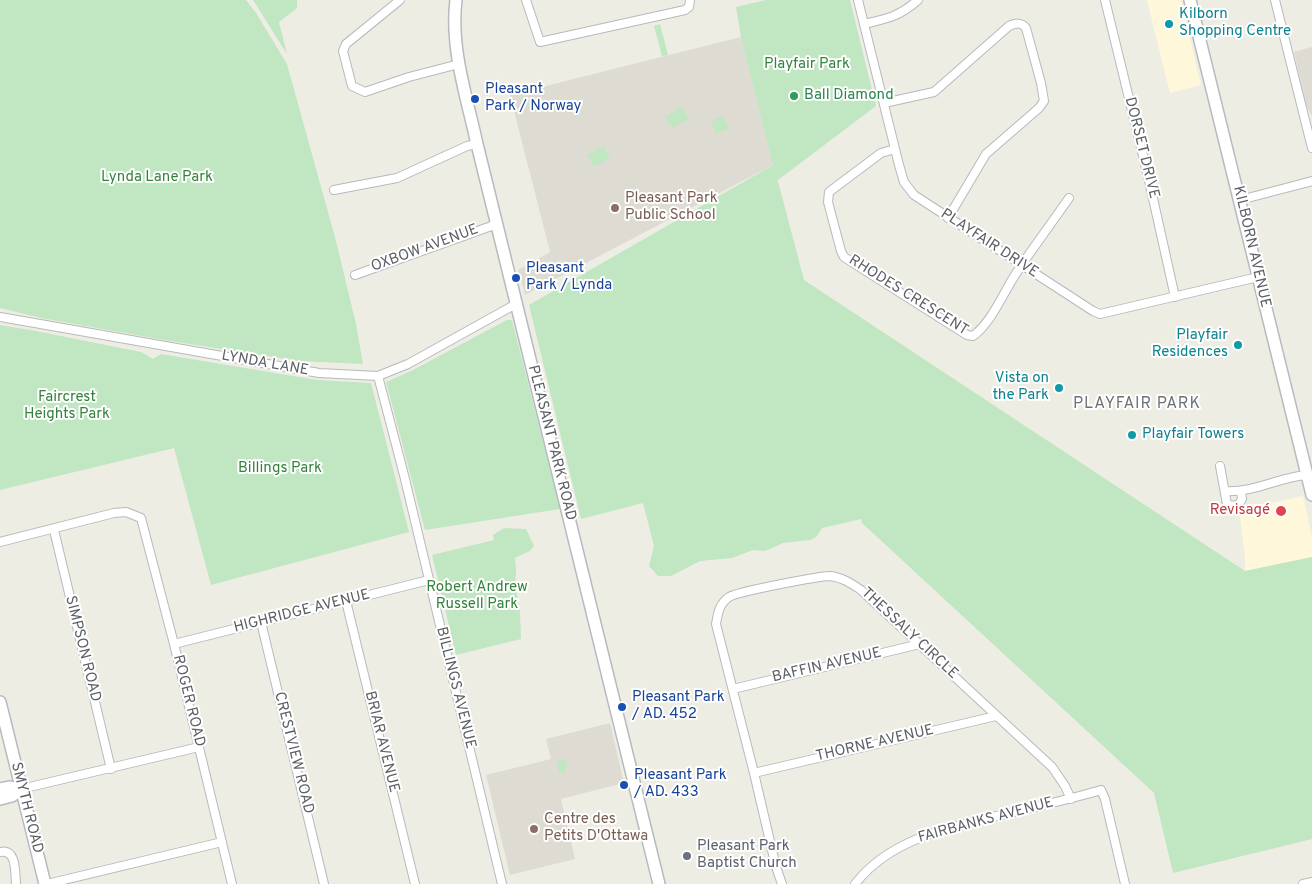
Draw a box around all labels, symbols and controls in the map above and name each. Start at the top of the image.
place label: Kilborn Shopping Centre [1179,6,1291,41]
marker: Kilborn Shopping Centre [1163,18,1175,30]
park label: Playfair Park [764,56,850,74]
place label: Pleasant Park / Norway [485,81,582,116]
place label: Ball Diamond [804,87,894,105]
marker: Ball Diamond [788,90,800,102]
marker: Pleasant Park / Norway [469,93,481,105]
street label: DORSET DRIVE [1120,95,1162,201]
park label: Lynda Lane Park [101,169,213,187]
street label: KILBORN AVENUE [1228,184,1274,310]
place label: Pleasant Park Public School [625,190,718,225]
marker: Pleasant Park Public School [609,202,621,214]
street label: PLAYFAIR DRIVE [937,206,1041,282]
street label: OXBOW AVENUE [369,221,481,277]
street label: RHODES CRESCENT [845,252,971,340]
place label: Pleasant Park / Lynda [526,260,612,295]
marker: Pleasant Park / Lynda [510,272,522,284]
place label: Playfair Residences [1152,327,1228,362]
marker: Playfair Residences [1232,339,1244,351]
street label: LYNDA LANE [220,347,310,381]
street label: PLEASANT PARK ROAD [523,363,579,523]
place label: Vista on the Park [992,370,1049,405]
marker: Vista on the Park [1053,382,1065,394]
park label: Faircrest Heights Park [24,389,110,424]
district label: PLAYFAIR PARK [1071,395,1203,415]
place label: Playfair Towers [1142,426,1244,444]
marker: Playfair Towers [1126,429,1138,441]
park label: Billings Park [238,460,322,478]
place label: Revisagé [1210,502,1270,520]
marker: Revisagé [1274,504,1288,518]
park label: Robert Andrew Russell Park [426,579,528,614]
street label: THESSALY CIRCLE [857,584,961,684]
street label: HIGHRIDGE AVENUE [232,586,372,638]
street label: SIMPSON ROAD [60,594,104,704]
street label: BILLINGS AVENUE [431,625,479,751]
street label: BAFFIN AVENUE [771,645,883,687]
street label: ROGER ROAD [168,653,208,749]
street label: BRIAR AVENUE [360,689,402,795]
place label: Pleasant Park / AD. 452 [632,689,725,724]
street label: CRESTVIEW ROAD [269,690,317,816]
marker: Pleasant Park / AD. 452 [616,701,628,713]
street label: THORNE AVENUE [814,722,936,766]
street label: SMYTH ROAD [6,761,46,855]
place label: Pleasant Park / AD. 433 [634,767,727,802]
marker: Pleasant Park / AD. 433 [618,779,630,791]
street label: FAIRBANKS AVENUE [916,794,1056,848]
place label: Centre des Petits D'Ottawa [544,811,648,846]
marker: Centre des Petits D'Ottawa [528,823,540,835]
place label: Pleasant Park Baptist Church [697,838,797,873]
marker: Pleasant Park Baptist Church [681,850,693,862]

